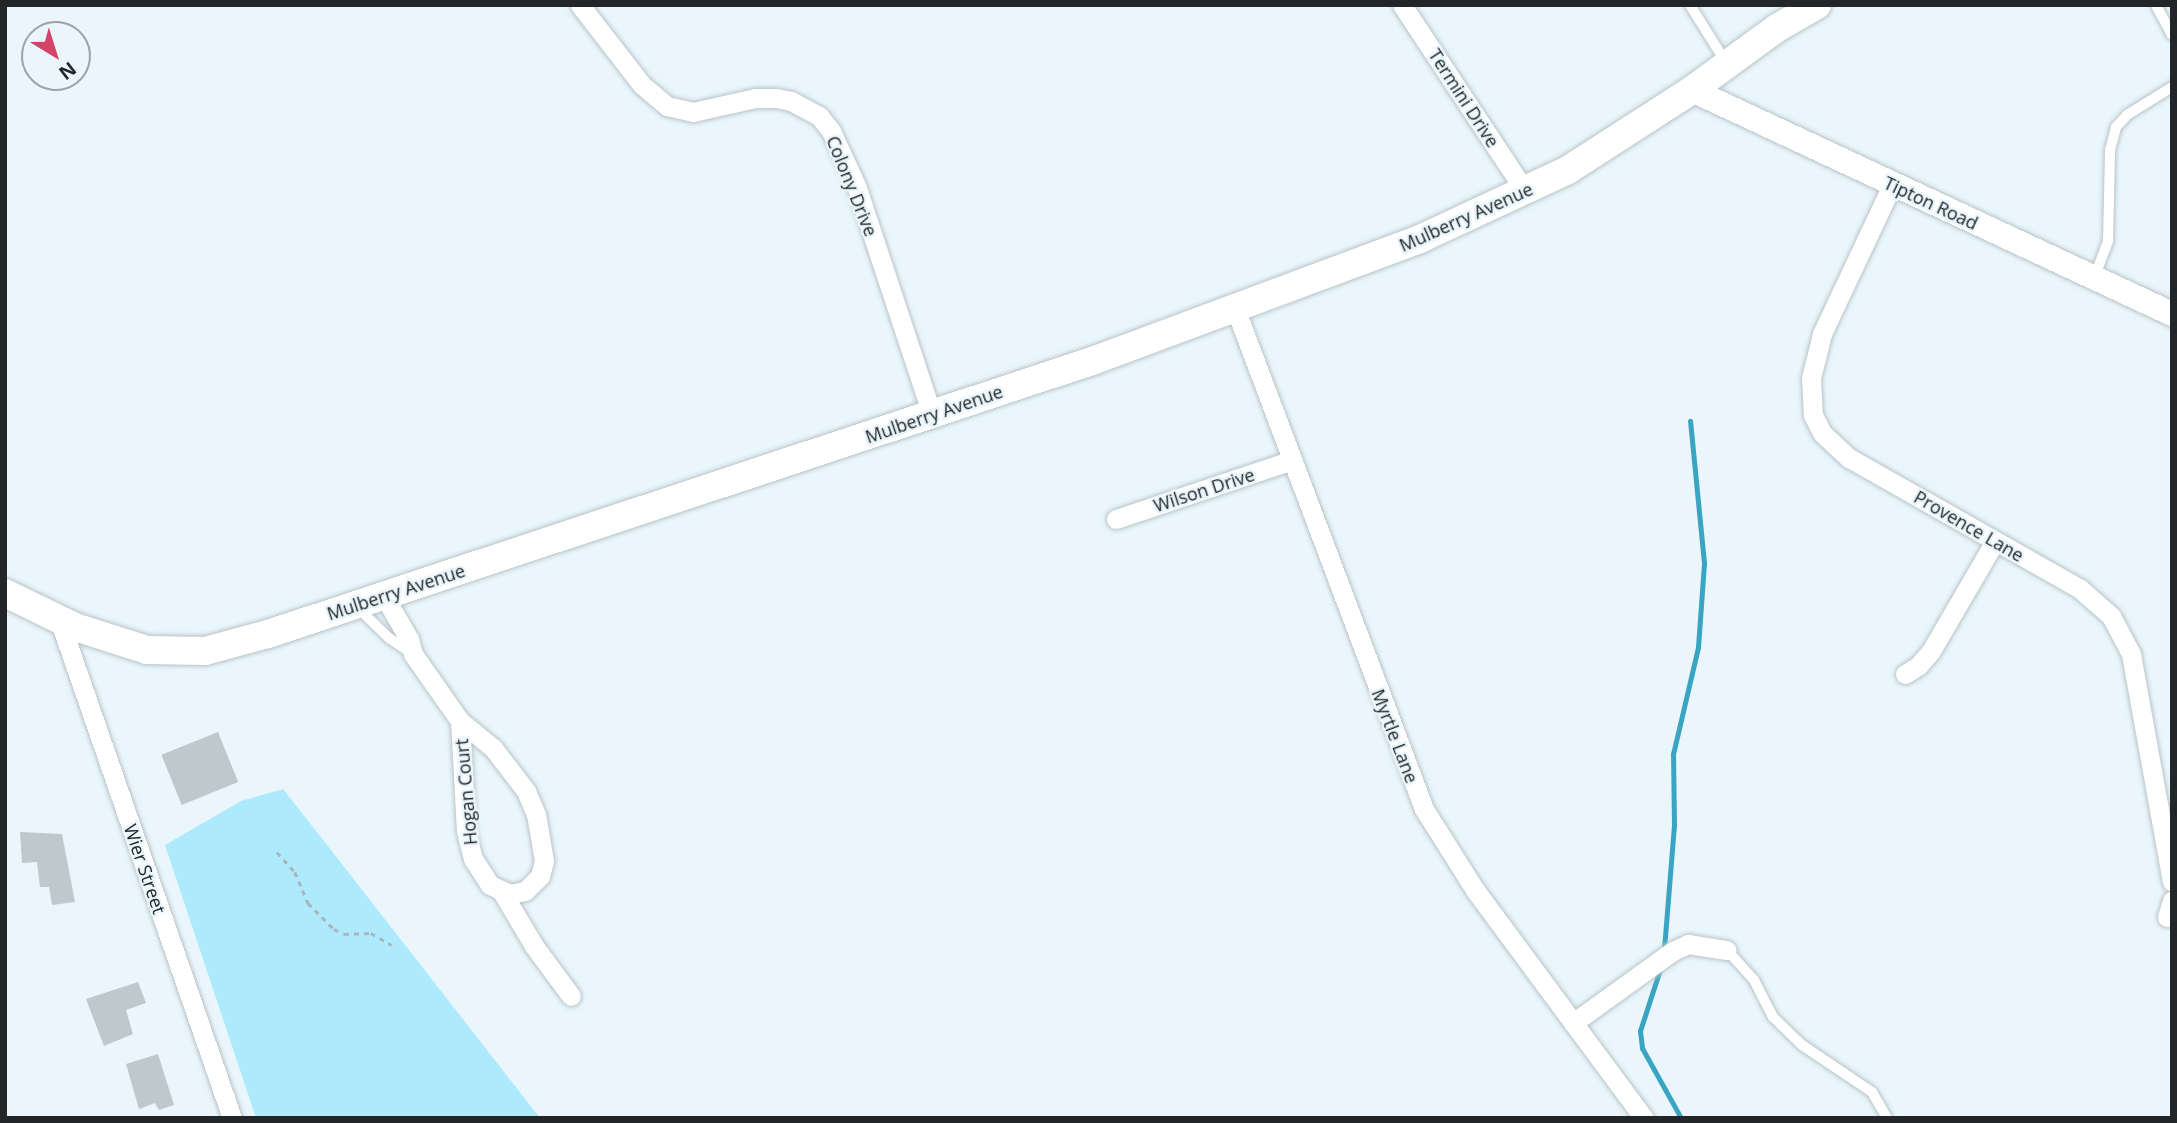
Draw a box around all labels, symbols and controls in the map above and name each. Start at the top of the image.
north arrow [21,21,91,91]
street label: Termini Drive [1424,45,1504,151]
text: N [54,56,82,86]
street label: Colony Drive [822,133,882,239]
street label: Tipton Road [1880,172,1982,234]
street label: Mulberry Avenue [1396,178,1536,256]
street label: Mulberry Avenue [862,380,1006,448]
street label: Wilson Drive [1151,464,1257,516]
street label: Provence Lane [1910,486,2028,566]
street label: Mulberry Avenue [324,559,468,625]
street label: Myrtle Lane [1367,686,1423,786]
street label: Hogan Court [451,738,481,846]
street label: Wier Street [120,821,170,917]

